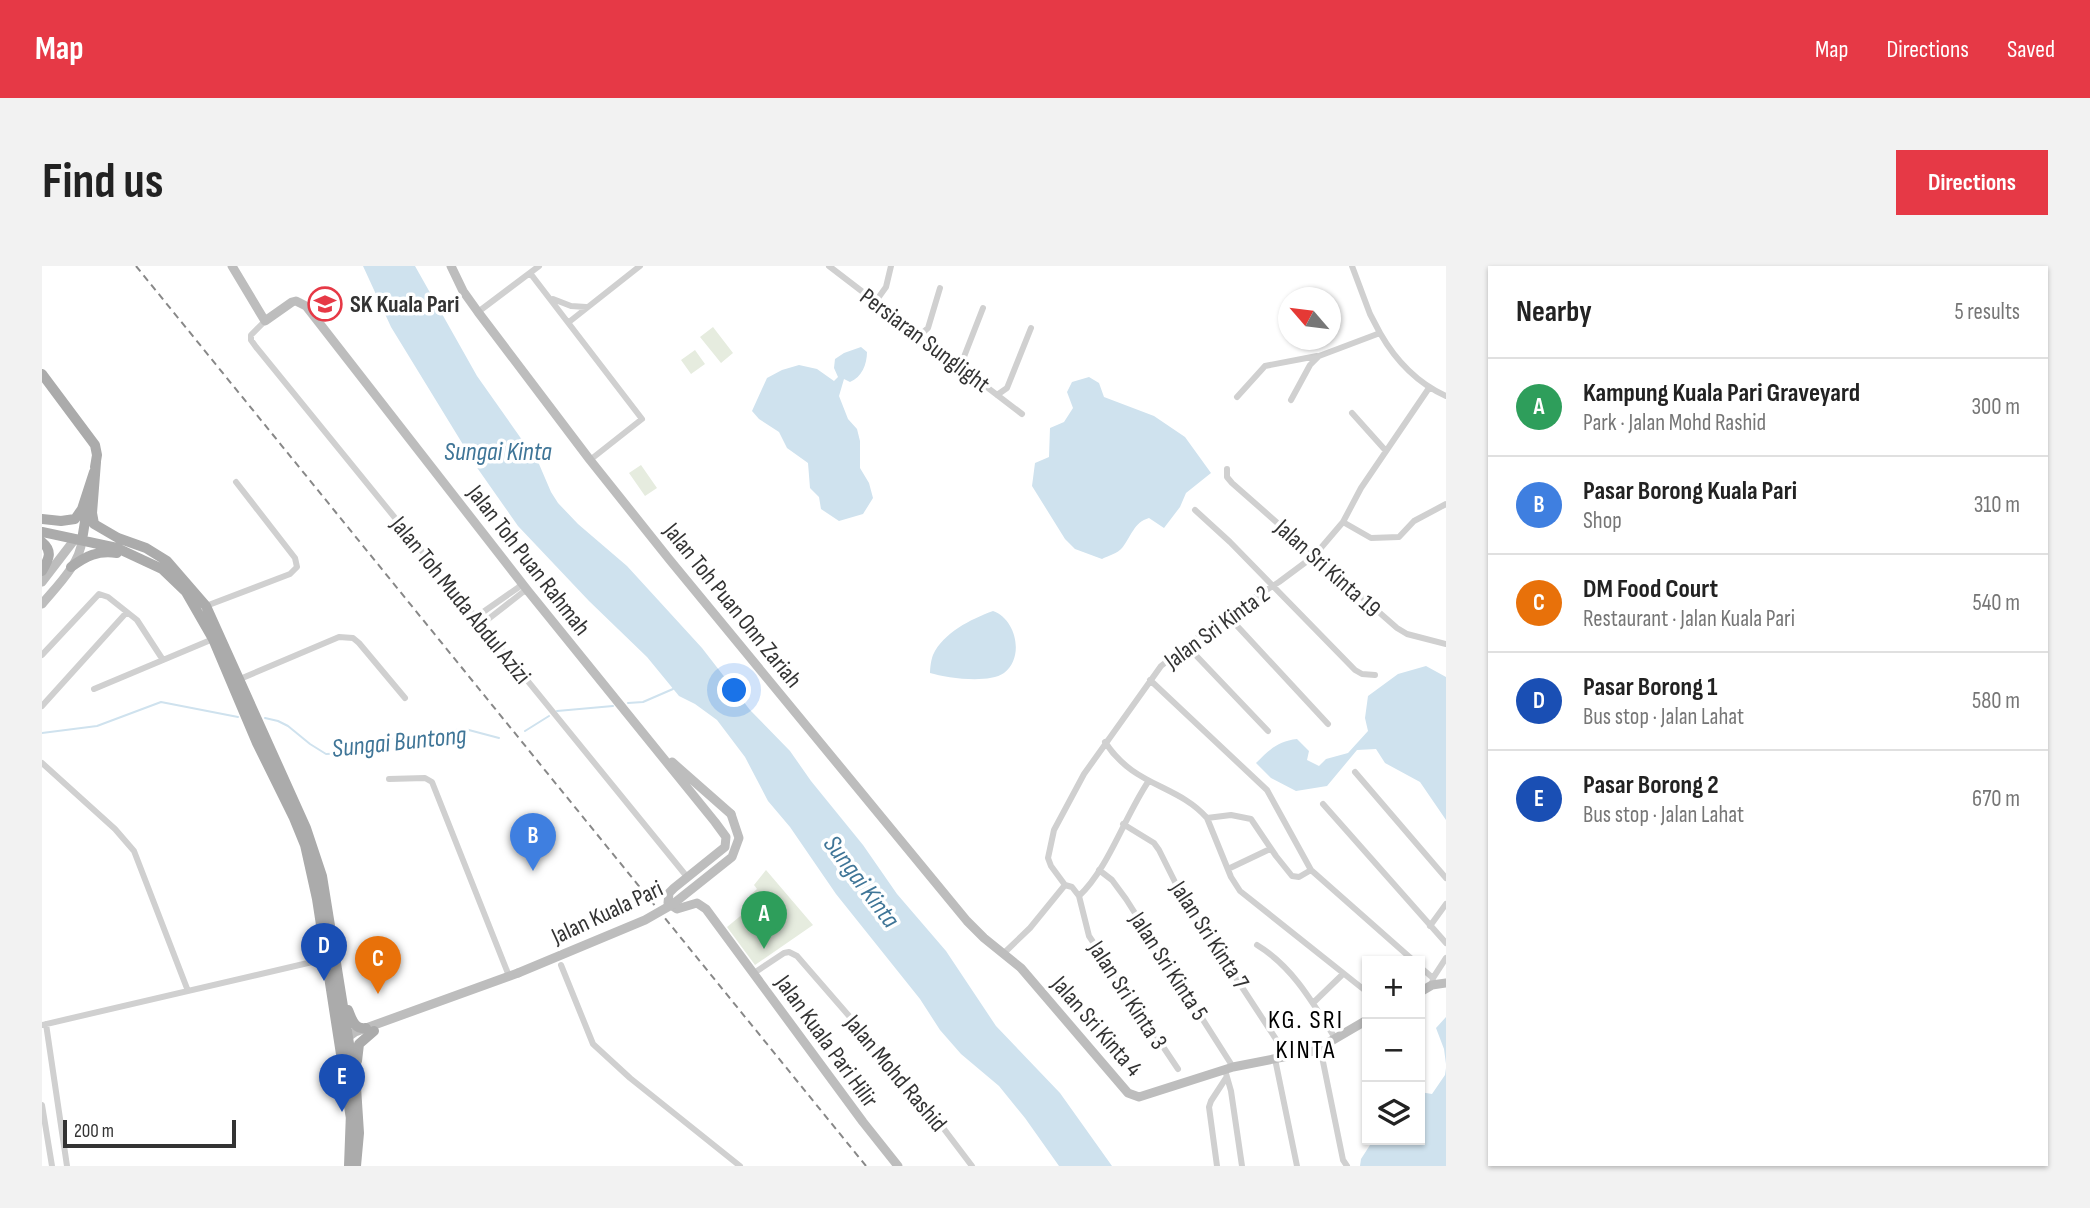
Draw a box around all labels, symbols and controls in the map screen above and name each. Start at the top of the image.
text: Map [35,29,84,69]
text: Map [1815,35,1848,64]
text: Directions [1886,35,1969,64]
text: Saved [2007,35,2055,64]
button: Directions [1896,150,2048,215]
text: Find us [42,153,164,212]
street label: Persiaran Sunglight [854,282,995,399]
school or university icon: SK Kuala Pari [306,285,344,323]
north arrow [1278,287,1341,350]
place label: SK Kuala Pari [350,290,459,319]
text: Nearby [1516,294,1592,330]
text: 5 results [1954,298,2020,326]
text: Kampung Kuala Pari Graveyard [1583,378,1860,409]
text: A [1534,393,1544,421]
text: 300 m [1971,393,2020,421]
text: Park · Jalan Mohd Rashid [1583,409,1766,437]
water label: Sungai Kinta [444,437,552,468]
text: Pasar Borong Kuala Pari [1583,476,1797,507]
street label: Jalan Toh Puan Rahmah [460,479,596,641]
text: B [1534,491,1544,519]
text: 310 m [1974,491,2020,519]
text: Shop [1583,507,1622,535]
street label: Jalan Toh Muda Abdul Azizi [384,510,537,690]
street label: Jalan Sri Kinta 19 [1268,513,1387,623]
street label: Jalan Toh Puan Onn Zariah [657,516,808,694]
text: DM Food Court [1583,574,1718,605]
street label: Jalan Sri Kinta 2 [1158,579,1276,676]
text: C [1533,589,1545,617]
text: 540 m [1972,589,2020,617]
text: Restaurant · Jalan Kuala Pari [1583,605,1795,633]
text: Pasar Borong 1 [1583,672,1717,703]
your location [717,673,751,707]
text: D [1533,687,1545,715]
text: 580 m [1972,687,2020,715]
text: Bus stop · Jalan Lahat [1583,703,1744,731]
water label: Sungai Buntong [330,720,468,765]
text: Pasar Borong 2 [1583,770,1719,801]
text: E [1534,785,1544,813]
text: 670 m [1972,785,2020,813]
text: Bus stop · Jalan Lahat [1583,801,1744,829]
pin: B [510,813,556,871]
water label: Sungai Kinta [816,830,906,935]
street label: Jalan Kuala Pari [546,874,668,951]
street label: Jalan Sri Kinta 7 [1163,875,1255,995]
pin: A [741,891,787,949]
street label: Jalan Sri Kinta 5 [1122,906,1214,1026]
pin: D [301,923,347,981]
street label: Jalan Sri Kinta 3 [1081,935,1173,1055]
pin: C [355,936,401,994]
map controls [1362,956,1425,1145]
button: + [1362,956,1425,1019]
street label: Jalan Kuala Pari Hilir [768,969,884,1113]
street label: Jalan Sri Kinta 4 [1045,969,1148,1082]
district label: KG. SRI KINTA [1268,1005,1344,1066]
street label: Jalan Mohd Rashid [838,1008,953,1138]
button: − [1362,1019,1425,1082]
pin: E [319,1054,365,1112]
button: layers [1362,1082,1425,1145]
scale bar [63,1117,236,1149]
text: 200 m [74,1120,114,1143]

